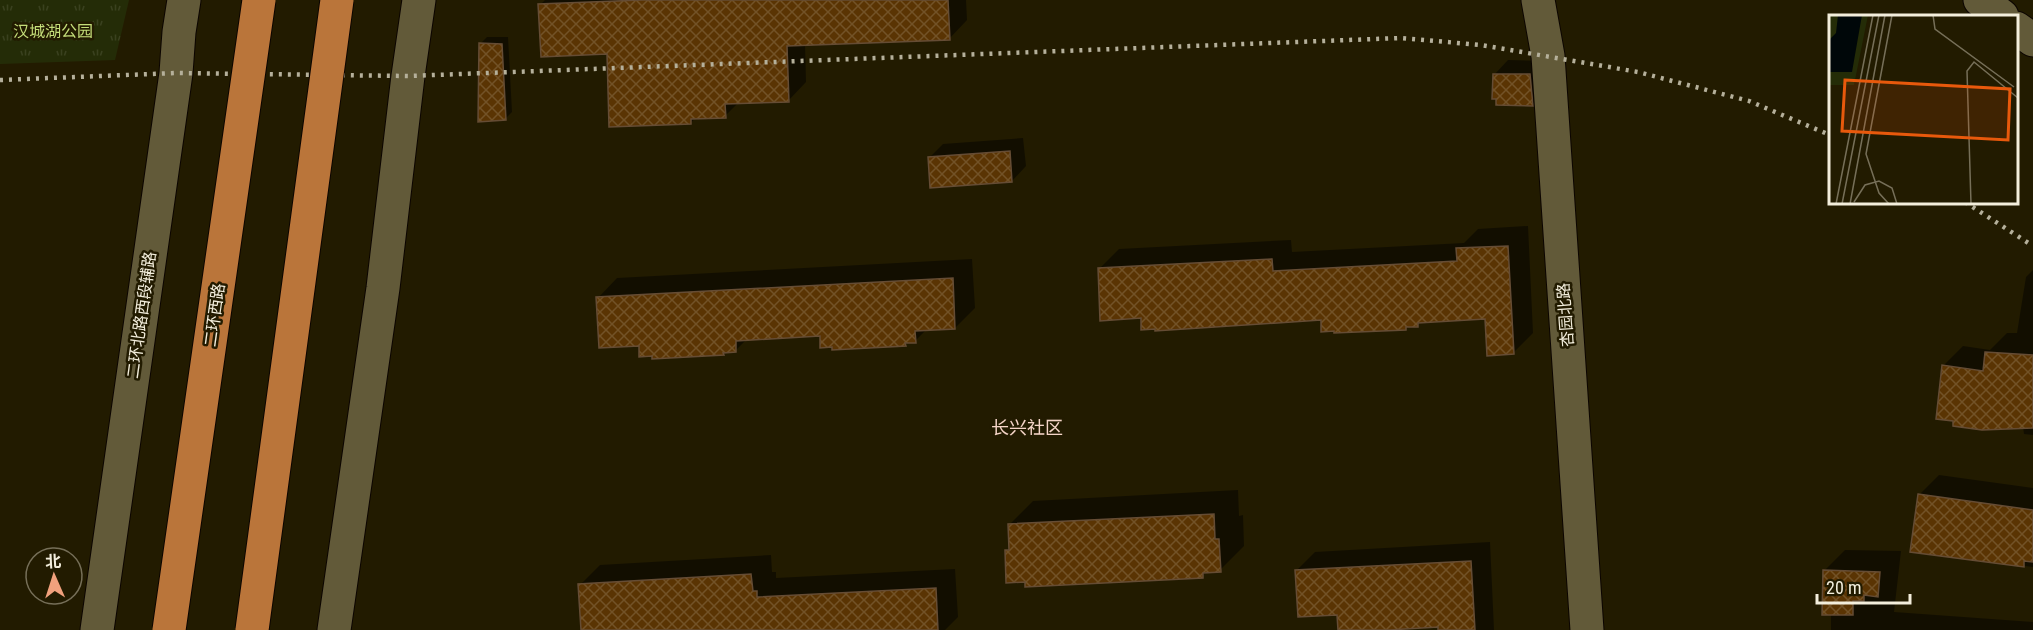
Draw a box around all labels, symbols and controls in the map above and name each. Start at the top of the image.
inset map [1829,15,2018,204]
park label: 汉城湖公园 [13,22,93,41]
street label: 二环北路西段辅路 [123,250,160,380]
street label: 二环西路 [201,282,228,348]
street label: 杏园北路 [1554,282,1577,348]
district label: 长兴社区 [991,417,1063,438]
north arrow [24,546,84,606]
text: 北 [45,552,62,571]
scale bar [1817,567,1910,605]
text: 20 m [1826,577,1861,598]

